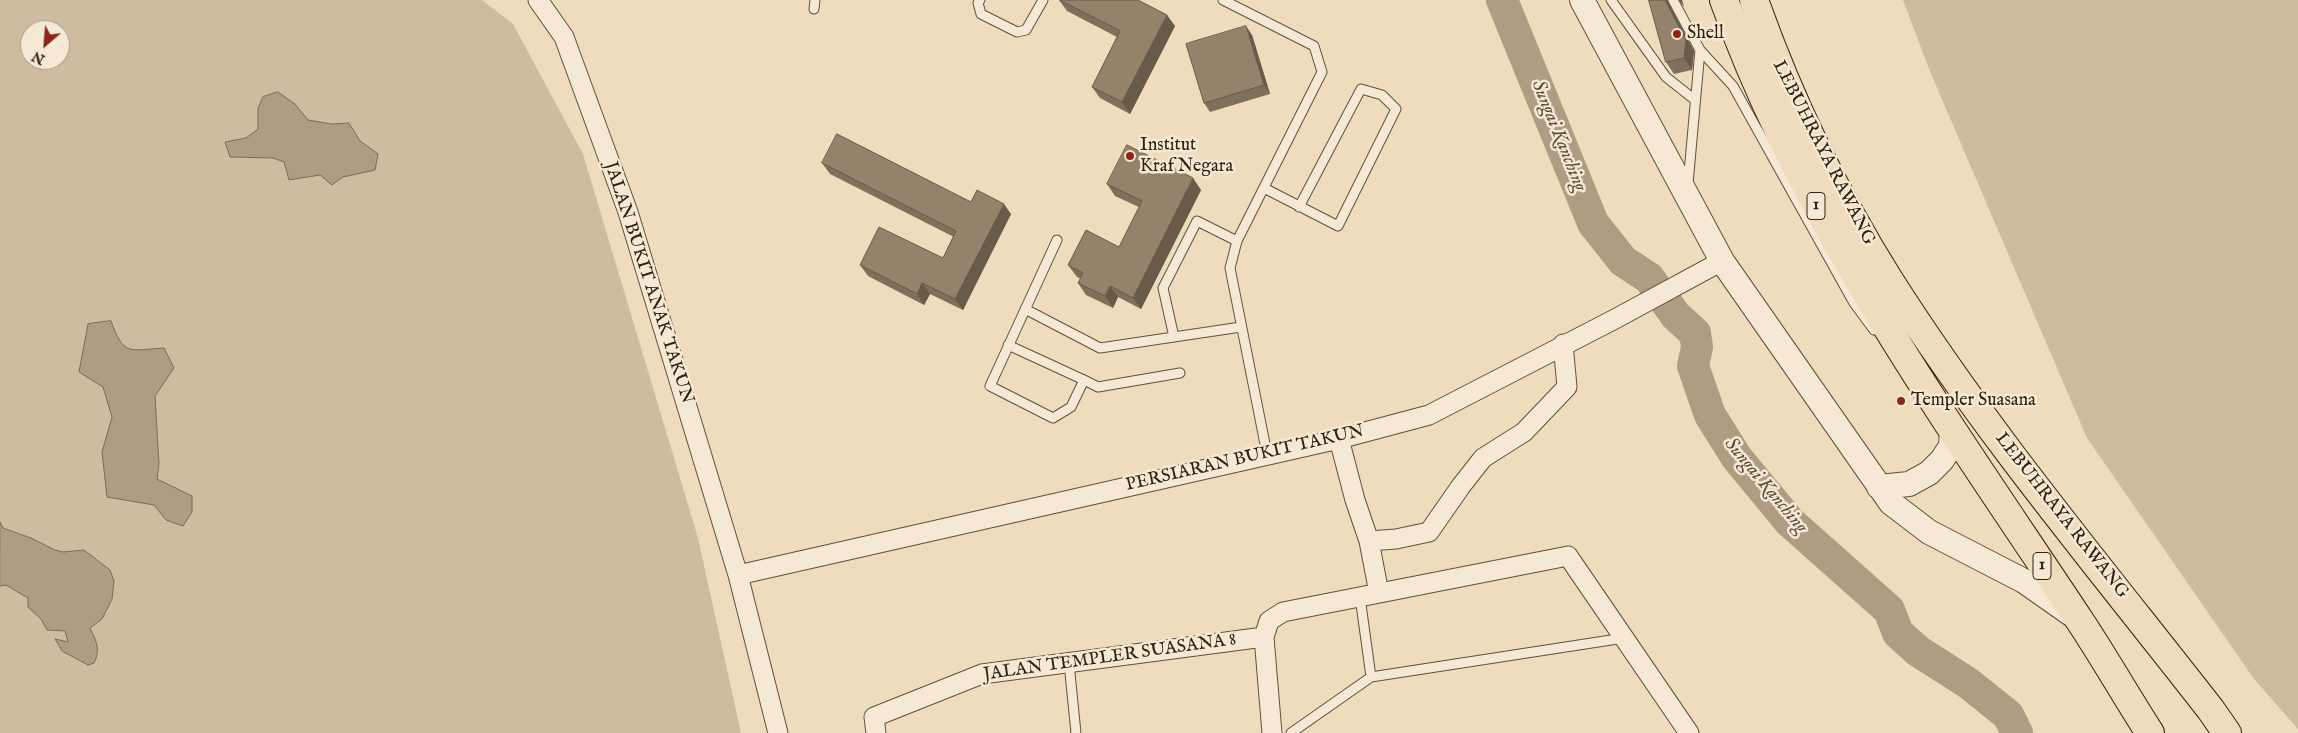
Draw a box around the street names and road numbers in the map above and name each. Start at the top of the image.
street label: LEBUHRAYA RAWANG [1767,57,1879,249]
street label: JALAN BUKIT ANAK TAKUN [599,159,697,407]
road number: 1 [1807,192,1825,220]
street label: PERSIARAN BUKIT TAKUN [1124,421,1366,497]
street label: LEBUHRAYA RAWANG [1990,429,2132,603]
road number: 1 [2033,552,2051,580]
street label: JALAN TEMPLER SUASANA 8 [982,630,1238,686]

